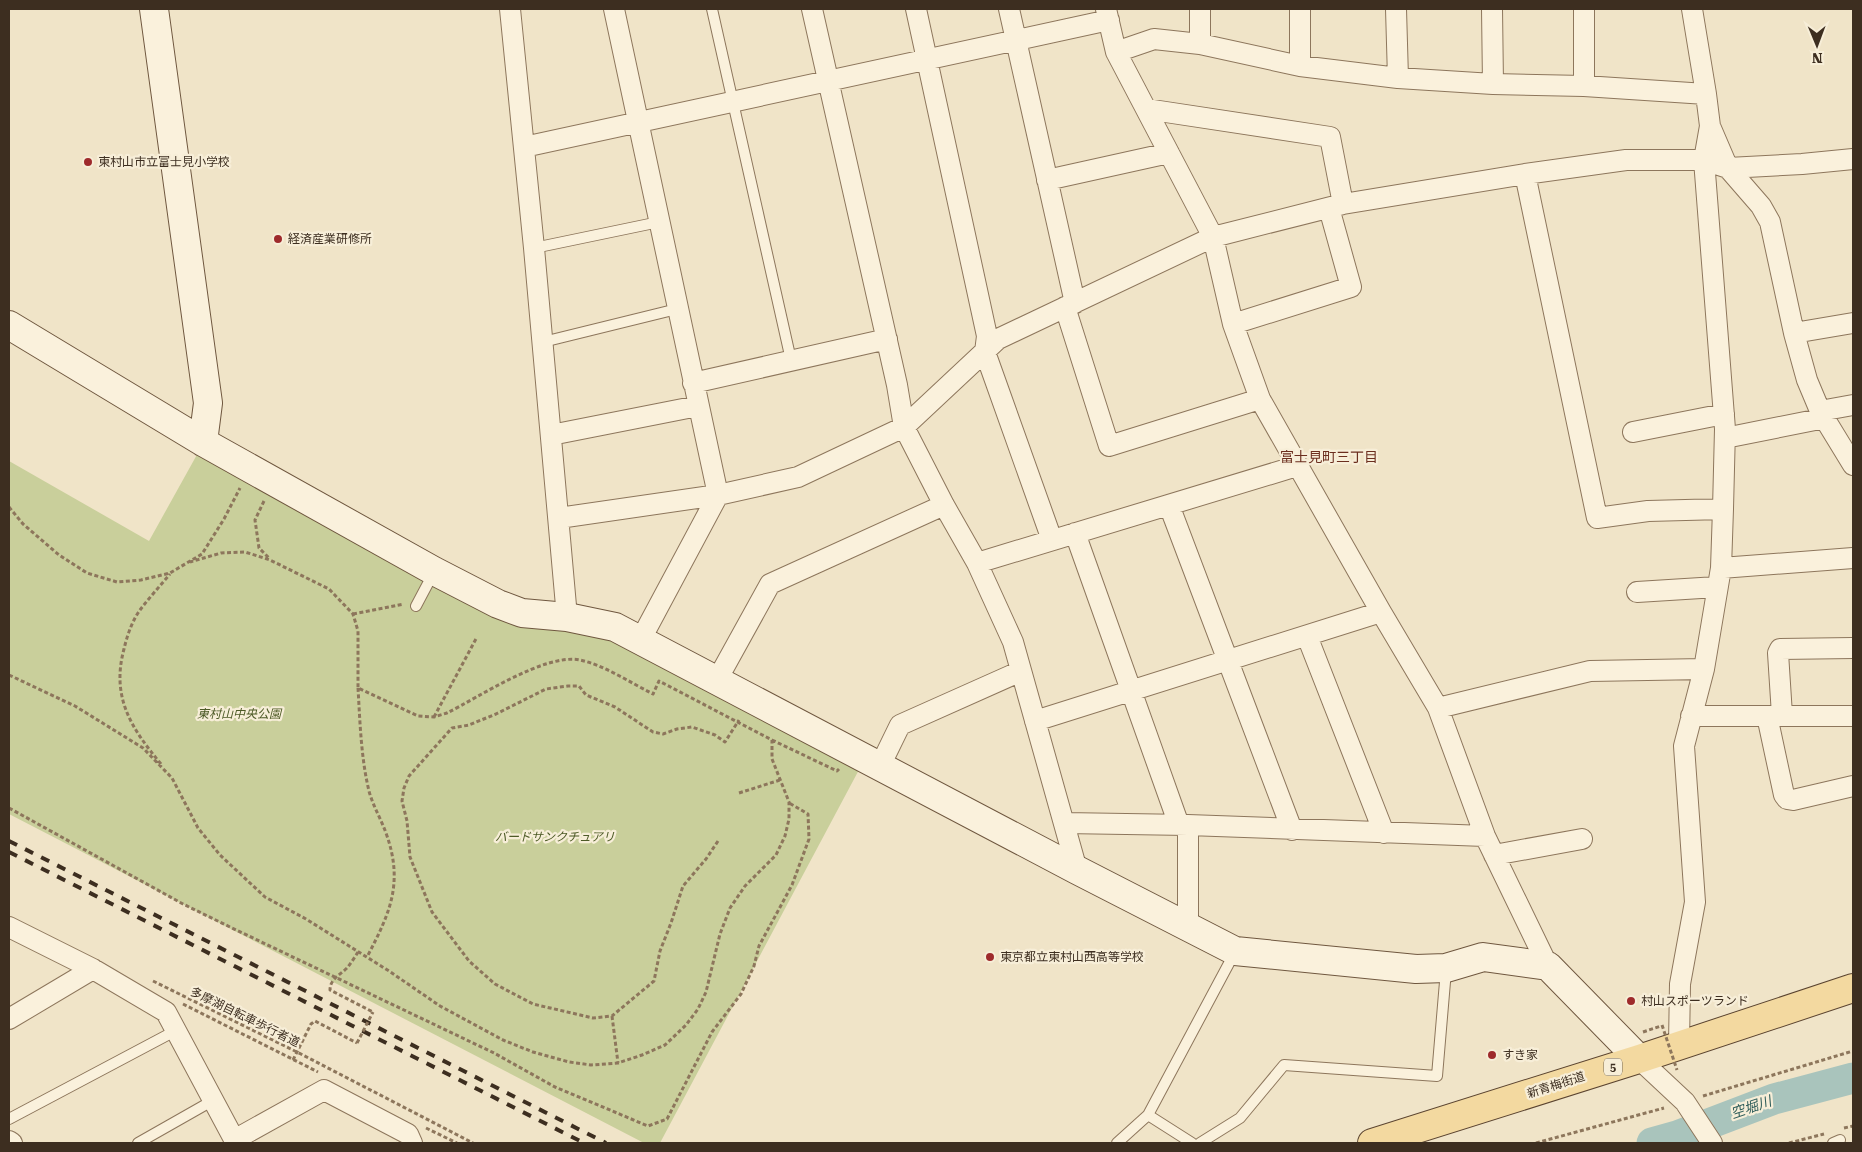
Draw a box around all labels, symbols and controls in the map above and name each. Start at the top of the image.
north arrow [1792,20,1842,70]
text: N [1811,50,1823,66]
place label: 東村山市立富士見小学校 [98,155,230,169]
marker: 東村山市立富士見小学校 [82,156,94,168]
place label: 経済産業研修所 [288,232,372,246]
marker: 経済産業研修所 [272,233,284,245]
district label: 富士見町三丁目 [1280,449,1378,465]
park label: 東村山中央公園 [197,707,283,721]
park label: バードサンクチュアリ [495,830,615,844]
place label: 東京都立東村山西高等学校 [1000,950,1144,964]
marker: 東京都立東村山西高等学校 [984,951,996,963]
street label: 多摩湖自転車歩行者道 [188,984,302,1050]
place label: 村山スポーツランド [1641,994,1749,1008]
marker: 村山スポーツランド [1625,995,1637,1007]
place label: すき家 [1502,1048,1538,1062]
marker: すき家 [1486,1049,1498,1061]
road number: 5 [1604,1058,1622,1076]
street label: 新青梅街道 [1525,1069,1587,1101]
water label: 空堀川 [1729,1092,1775,1121]

